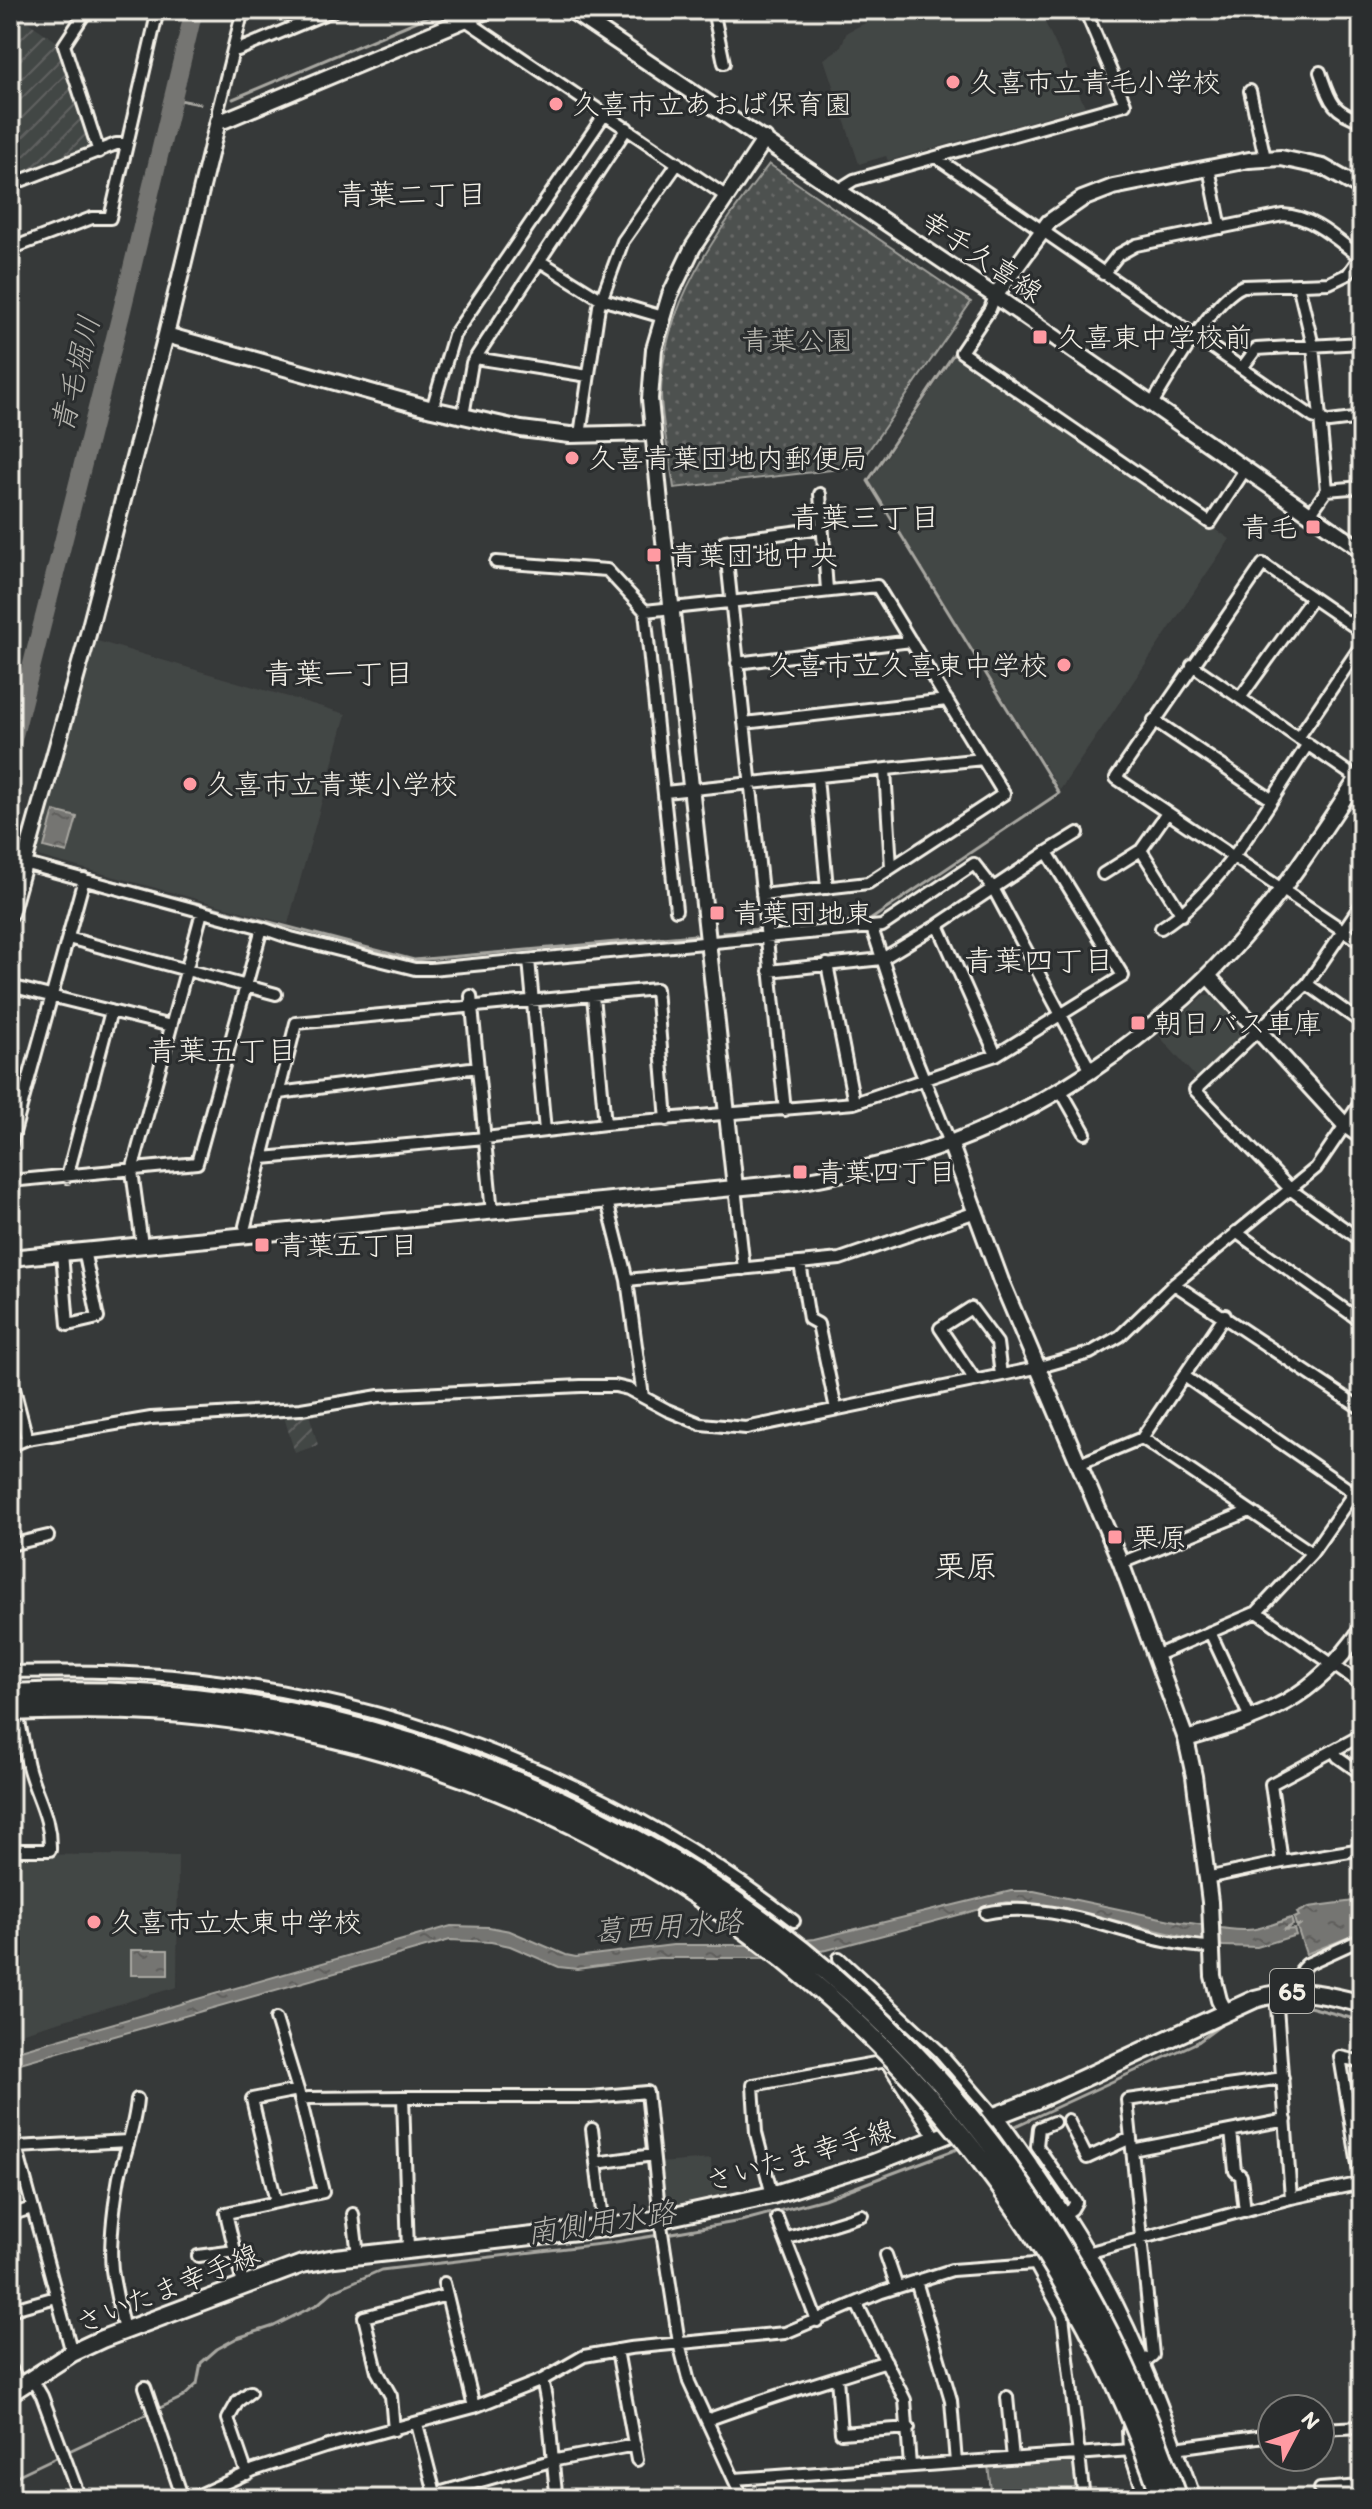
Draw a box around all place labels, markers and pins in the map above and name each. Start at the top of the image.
place label: 久喜市立青毛小学校 [969,65,1221,99]
marker: 久喜市立青毛小学校 [944,73,962,91]
place label: 久喜市立あおば保育園 [572,87,852,121]
marker: 久喜市立あおば保育園 [547,95,565,113]
place label: 久喜東中学校前 [1056,320,1252,354]
marker: 久喜東中学校前 [1031,328,1049,346]
place label: 久喜青葉団地内郵便局 [588,441,868,475]
marker: 久喜青葉団地内郵便局 [563,449,581,467]
place label: 青毛 [1241,510,1297,544]
marker: 青毛 [1304,518,1322,536]
place label: 青葉団地中央 [670,538,838,572]
marker: 青葉団地中央 [645,546,663,564]
place label: 久喜市立久喜東中学校 [768,648,1048,682]
marker: 久喜市立久喜東中学校 [1055,656,1073,674]
place label: 久喜市立青葉小学校 [206,767,458,801]
marker: 久喜市立青葉小学校 [181,775,199,793]
place label: 青葉団地東 [733,896,873,930]
marker: 青葉団地東 [708,904,726,922]
place label: 朝日バス車庫 [1154,1006,1322,1040]
marker: 朝日バス車庫 [1129,1014,1147,1032]
place label: 青葉四丁目 [816,1155,956,1189]
marker: 青葉四丁目 [791,1163,809,1181]
place label: 青葉五丁目 [278,1228,418,1262]
marker: 青葉五丁目 [253,1236,271,1254]
place label: 栗原 [1131,1520,1187,1554]
marker: 栗原 [1106,1528,1124,1546]
place label: 久喜市立太東中学校 [110,1905,362,1939]
marker: 久喜市立太東中学校 [85,1913,103,1931]

